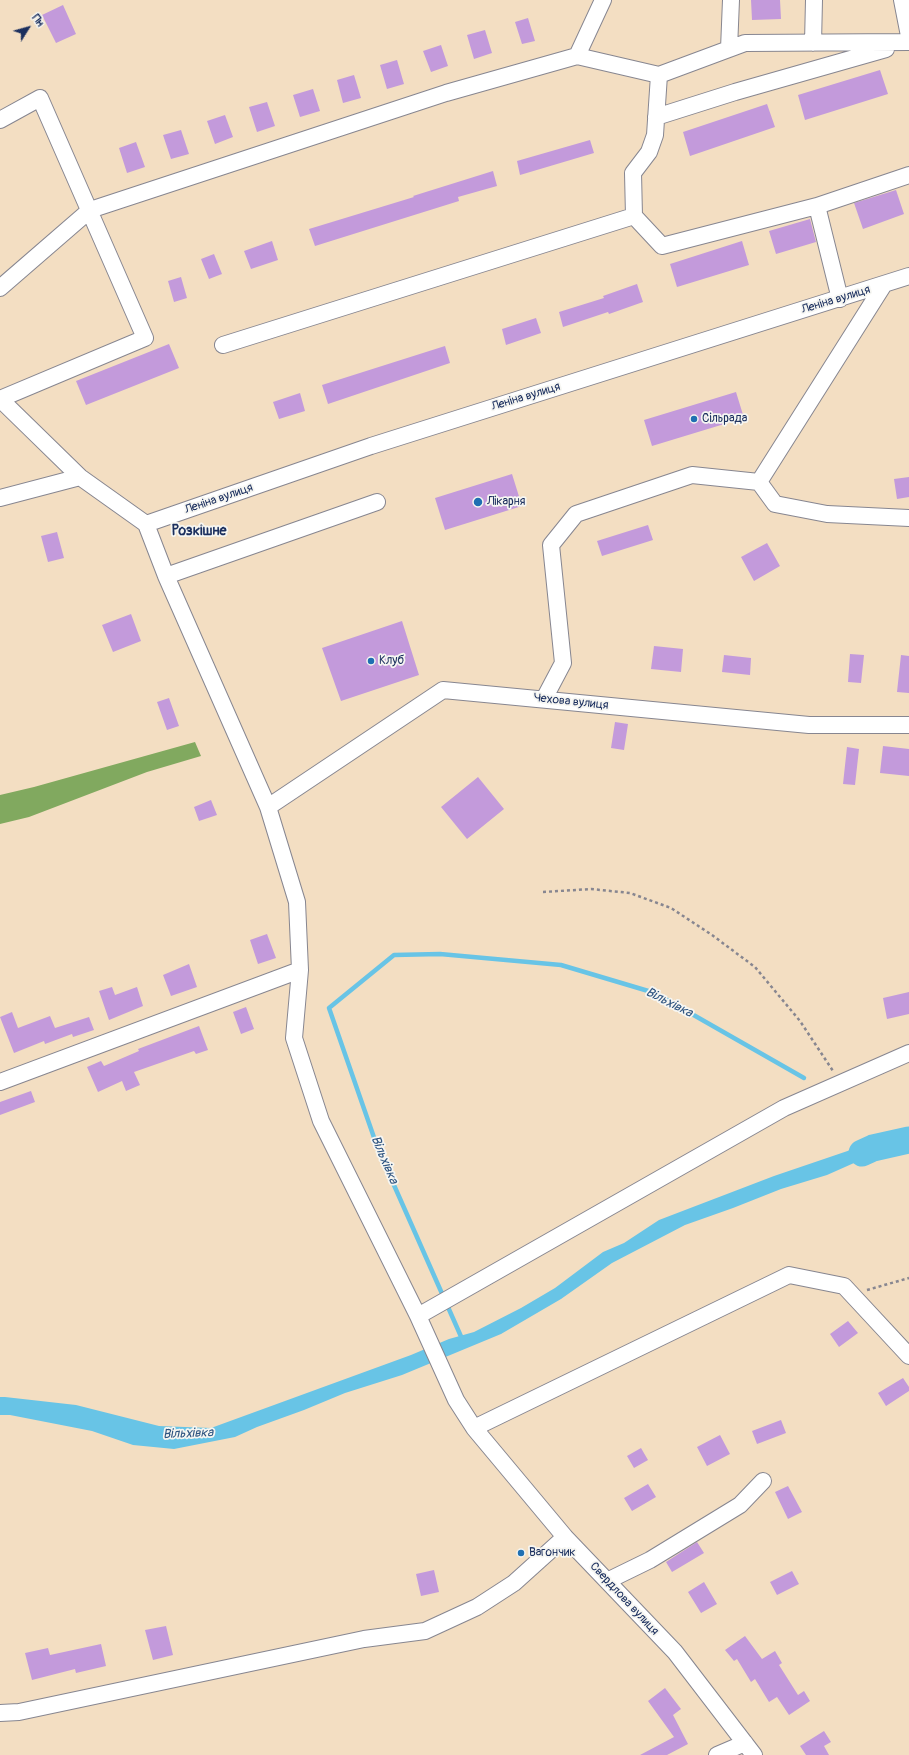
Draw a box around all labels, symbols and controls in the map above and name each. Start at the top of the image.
north arrow [8,8,48,48]
text: Пн [29,12,47,29]
street label: Леніна вулиця [800,283,872,317]
street label: Леніна вулиця [490,380,562,414]
place label: Сільрада [702,412,747,426]
marker: Сільрада [689,414,699,424]
street label: Леніна вулиця [183,481,255,517]
place label: Лікарня [487,495,525,509]
marker: Лікарня [472,496,484,508]
district label: Розкішне [172,523,226,539]
place label: Клуб [379,654,404,668]
marker: Клуб [366,656,376,666]
street label: Чехова вулиця [533,691,609,713]
water label: Вільхівка [643,985,695,1021]
water label: Вільхівка [367,1134,401,1186]
water label: Вільхівка [163,1425,213,1443]
place label: Вагончик [529,1546,575,1560]
marker: Вагончик [516,1548,526,1558]
street label: Свердлова вулиця [586,1559,662,1639]

